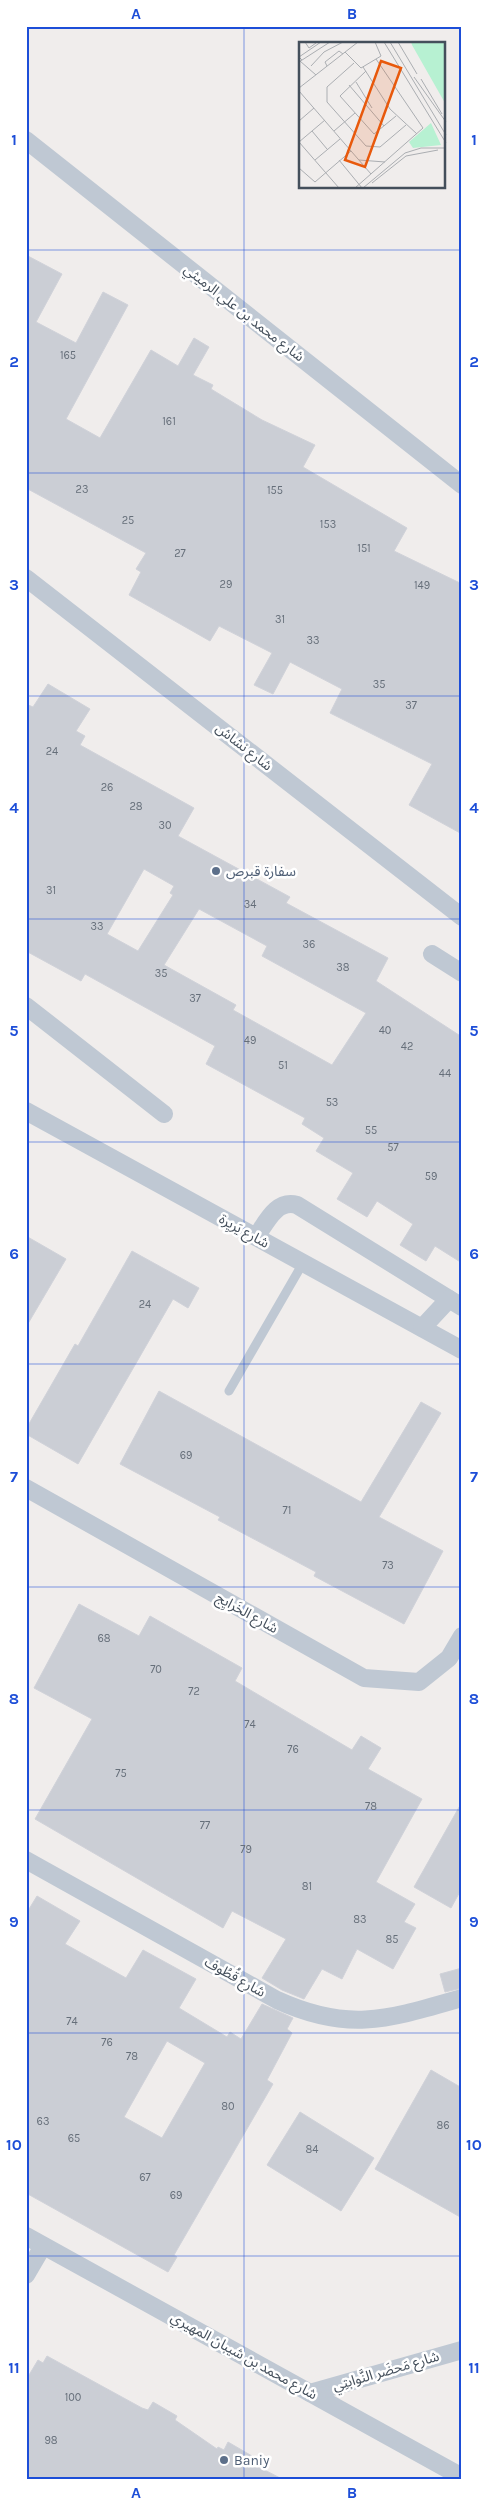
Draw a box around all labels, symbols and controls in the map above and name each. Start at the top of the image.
text: A [131,4,141,23]
text: B [347,4,357,23]
inset map [299,42,446,189]
text: 1 [11,130,17,149]
text: 1 [471,130,477,149]
street label: شارع محمد بن علي الرميثي [179,261,308,367]
house number: 165 [60,349,76,362]
text: 2 [9,352,19,371]
text: 2 [469,352,479,371]
house number: 161 [162,415,176,428]
house number: 23 [76,483,88,496]
house number: 155 [267,484,283,497]
house number: 25 [122,514,134,527]
house number: 153 [320,518,336,531]
house number: 151 [357,542,371,555]
house number: 27 [174,547,186,560]
text: 3 [9,575,19,594]
text: 3 [469,575,479,594]
house number: 29 [220,578,232,591]
house number: 149 [414,579,430,592]
house number: 31 [275,613,285,626]
house number: 33 [307,634,320,647]
house number: 35 [373,678,385,691]
house number: 37 [405,699,417,712]
street label: شارع نشاش [211,720,276,776]
house number: 24 [46,745,58,758]
house number: 26 [101,781,113,794]
text: 4 [9,798,19,817]
text: 4 [469,798,479,817]
house number: 28 [129,800,143,813]
house number: 30 [158,819,172,832]
place label: سفارة قبرص [226,863,296,880]
marker: سفارة قبرص [210,865,222,877]
house number: 31 [46,884,56,897]
house number: 34 [244,898,256,911]
house number: 33 [91,920,104,933]
house number: 36 [303,938,315,951]
house number: 38 [336,961,350,974]
house number: 35 [155,967,167,980]
house number: 37 [189,992,201,1005]
text: 5 [9,1021,19,1040]
text: 5 [469,1021,479,1040]
house number: 40 [379,1024,391,1037]
house number: 49 [244,1034,256,1047]
house number: 42 [401,1040,413,1053]
house number: 51 [278,1059,288,1072]
house number: 44 [439,1067,451,1080]
house number: 53 [326,1096,338,1109]
house number: 55 [365,1124,377,1137]
house number: 57 [387,1141,399,1154]
house number: 59 [425,1170,437,1183]
street label: شارع يَريِرة [215,1210,272,1253]
text: 6 [9,1244,19,1263]
text: 6 [469,1244,479,1263]
house number: 24 [139,1298,151,1311]
house number: 69 [180,1449,192,1462]
text: 7 [10,1467,18,1486]
text: 7 [470,1467,478,1486]
house number: 71 [283,1504,291,1517]
house number: 73 [382,1559,394,1572]
street label: شارع الخَرايِج [212,1589,281,1639]
house number: 68 [97,1632,111,1645]
house number: 70 [150,1663,162,1676]
house number: 72 [188,1685,200,1698]
text: 8 [9,1689,19,1708]
text: 8 [469,1689,479,1708]
house number: 74 [244,1718,256,1731]
house number: 76 [287,1743,299,1756]
house number: 75 [115,1767,127,1780]
house number: 78 [365,1800,377,1813]
house number: 77 [200,1819,210,1832]
house number: 79 [240,1843,252,1856]
house number: 81 [302,1880,312,1893]
text: 9 [9,1912,19,1931]
text: 9 [469,1912,479,1931]
house number: 83 [353,1913,367,1926]
house number: 85 [386,1933,398,1946]
street label: شارع قُطُوف [201,1951,270,2002]
house number: 74 [66,2015,78,2028]
house number: 76 [101,2036,113,2049]
house number: 78 [126,2050,138,2063]
house number: 80 [221,2100,235,2113]
house number: 63 [37,2115,49,2128]
house number: 86 [436,2119,450,2132]
house number: 65 [68,2132,80,2145]
text: 10 [6,2135,22,2154]
text: 10 [466,2135,482,2154]
house number: 84 [306,2143,318,2156]
house number: 67 [139,2171,151,2184]
house number: 69 [170,2189,182,2202]
street label: شارع محمد بن شيبان المهيري [167,2309,320,2405]
street label: شارع مَحضَر النَّوابتِي [330,2347,442,2396]
text: 11 [8,2358,20,2377]
text: 11 [468,2358,480,2377]
house number: 100 [65,2391,81,2404]
house number: 98 [44,2434,58,2447]
place label: Baniy [234,2452,270,2469]
marker: Baniy [218,2454,230,2466]
text: A [131,2483,141,2502]
text: B [347,2483,357,2502]

